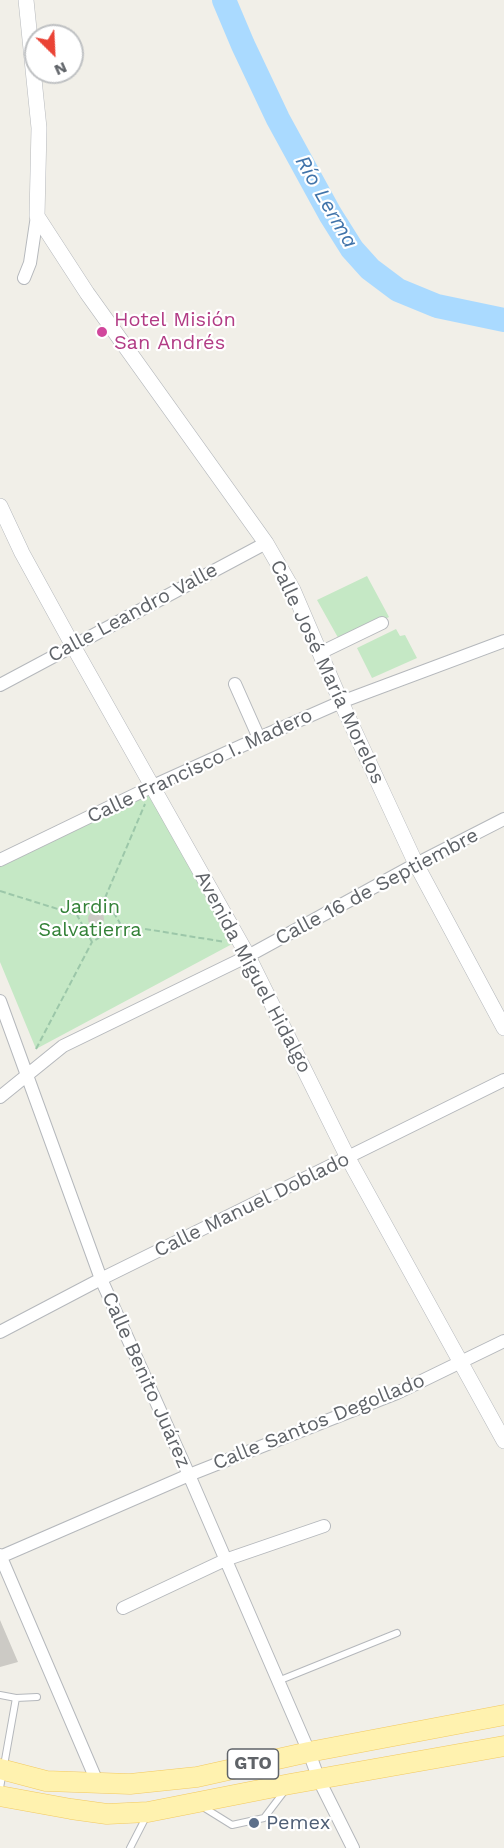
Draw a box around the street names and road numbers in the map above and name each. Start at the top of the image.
street label: Calle José María Morelos [264,556,390,788]
street label: Calle Leandro Valle [44,558,222,668]
street label: Calle Francisco I. Madero [83,703,317,829]
street label: Calle 16 de Septiembre [271,823,483,951]
street label: Avenida Miguel Hidalgo [190,867,316,1077]
street label: Calle Manuel Doblado [151,1147,353,1263]
street label: Calle Benito Juárez [96,1288,196,1472]
street label: Calle Santos Degollado [210,1368,428,1476]
road number: GTO [228,1749,278,1779]

